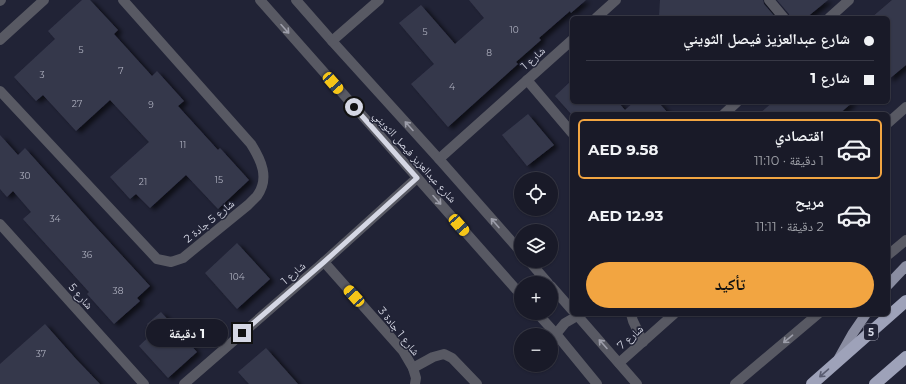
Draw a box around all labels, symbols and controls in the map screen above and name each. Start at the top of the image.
one-way arrow [281,24,290,34]
house number: 10 [509,24,519,35]
house number: 5 [422,26,428,37]
text: شارع عبدالعزيز فيصل الثويني [683,29,850,48]
house number: 5 [78,44,84,55]
street label: شارع 1 [518,44,548,72]
house number: 8 [486,47,492,58]
house number: 7 [118,65,124,76]
text: شارع 1 [810,68,850,87]
house number: 3 [39,69,45,80]
car [321,70,345,96]
house number: 4 [449,81,455,92]
house number: 27 [72,98,82,109]
route start [345,98,363,116]
house number: 9 [148,99,154,110]
street label: شارع عبدالعزيز فيصل الثويني [369,108,460,207]
one-way arrow [405,121,414,131]
text: اقتصادي [775,126,824,145]
icon: car [836,131,872,167]
house number: 11 [180,139,186,150]
text: AED 9.58 [588,140,658,159]
text: 1 دقيقة · 11:10 [754,152,824,168]
house number: 30 [19,170,31,181]
map controls [514,172,558,372]
button: locate [514,172,558,216]
house number: 15 [215,174,223,185]
house number: 21 [139,176,147,187]
text: مريح [795,192,824,211]
one-way arrow [432,195,441,205]
street label: شارع 5 جادة 2 [181,196,237,246]
icon: car [836,197,872,233]
text: AED 12.93 [588,206,663,225]
car [447,212,471,238]
house number: 34 [49,213,61,224]
one-way arrow [491,217,500,228]
text: 2 دقيقة · 11:11 [755,218,824,234]
button: layers [514,224,558,268]
house number: 36 [82,249,93,260]
street label: شارع 1 [278,259,308,287]
button: تأكيد [586,262,874,308]
house number: 104 [229,271,245,282]
button: + [514,276,558,320]
street label: شارع 5 [66,280,96,312]
car [342,283,366,309]
house number: 38 [113,285,124,296]
street label: شارع 1 جادة 3 [375,304,423,358]
callout: 1 دقيقة [146,319,228,347]
street label: شارع 7 [614,322,646,352]
route end [233,324,251,342]
road number: 5 [864,324,878,340]
text: 1 دقيقة [169,325,205,341]
button: − [514,328,558,372]
one-way arrow [783,335,794,344]
one-way arrow [598,339,607,349]
house number: 37 [36,348,46,359]
one-way arrow [819,369,829,378]

